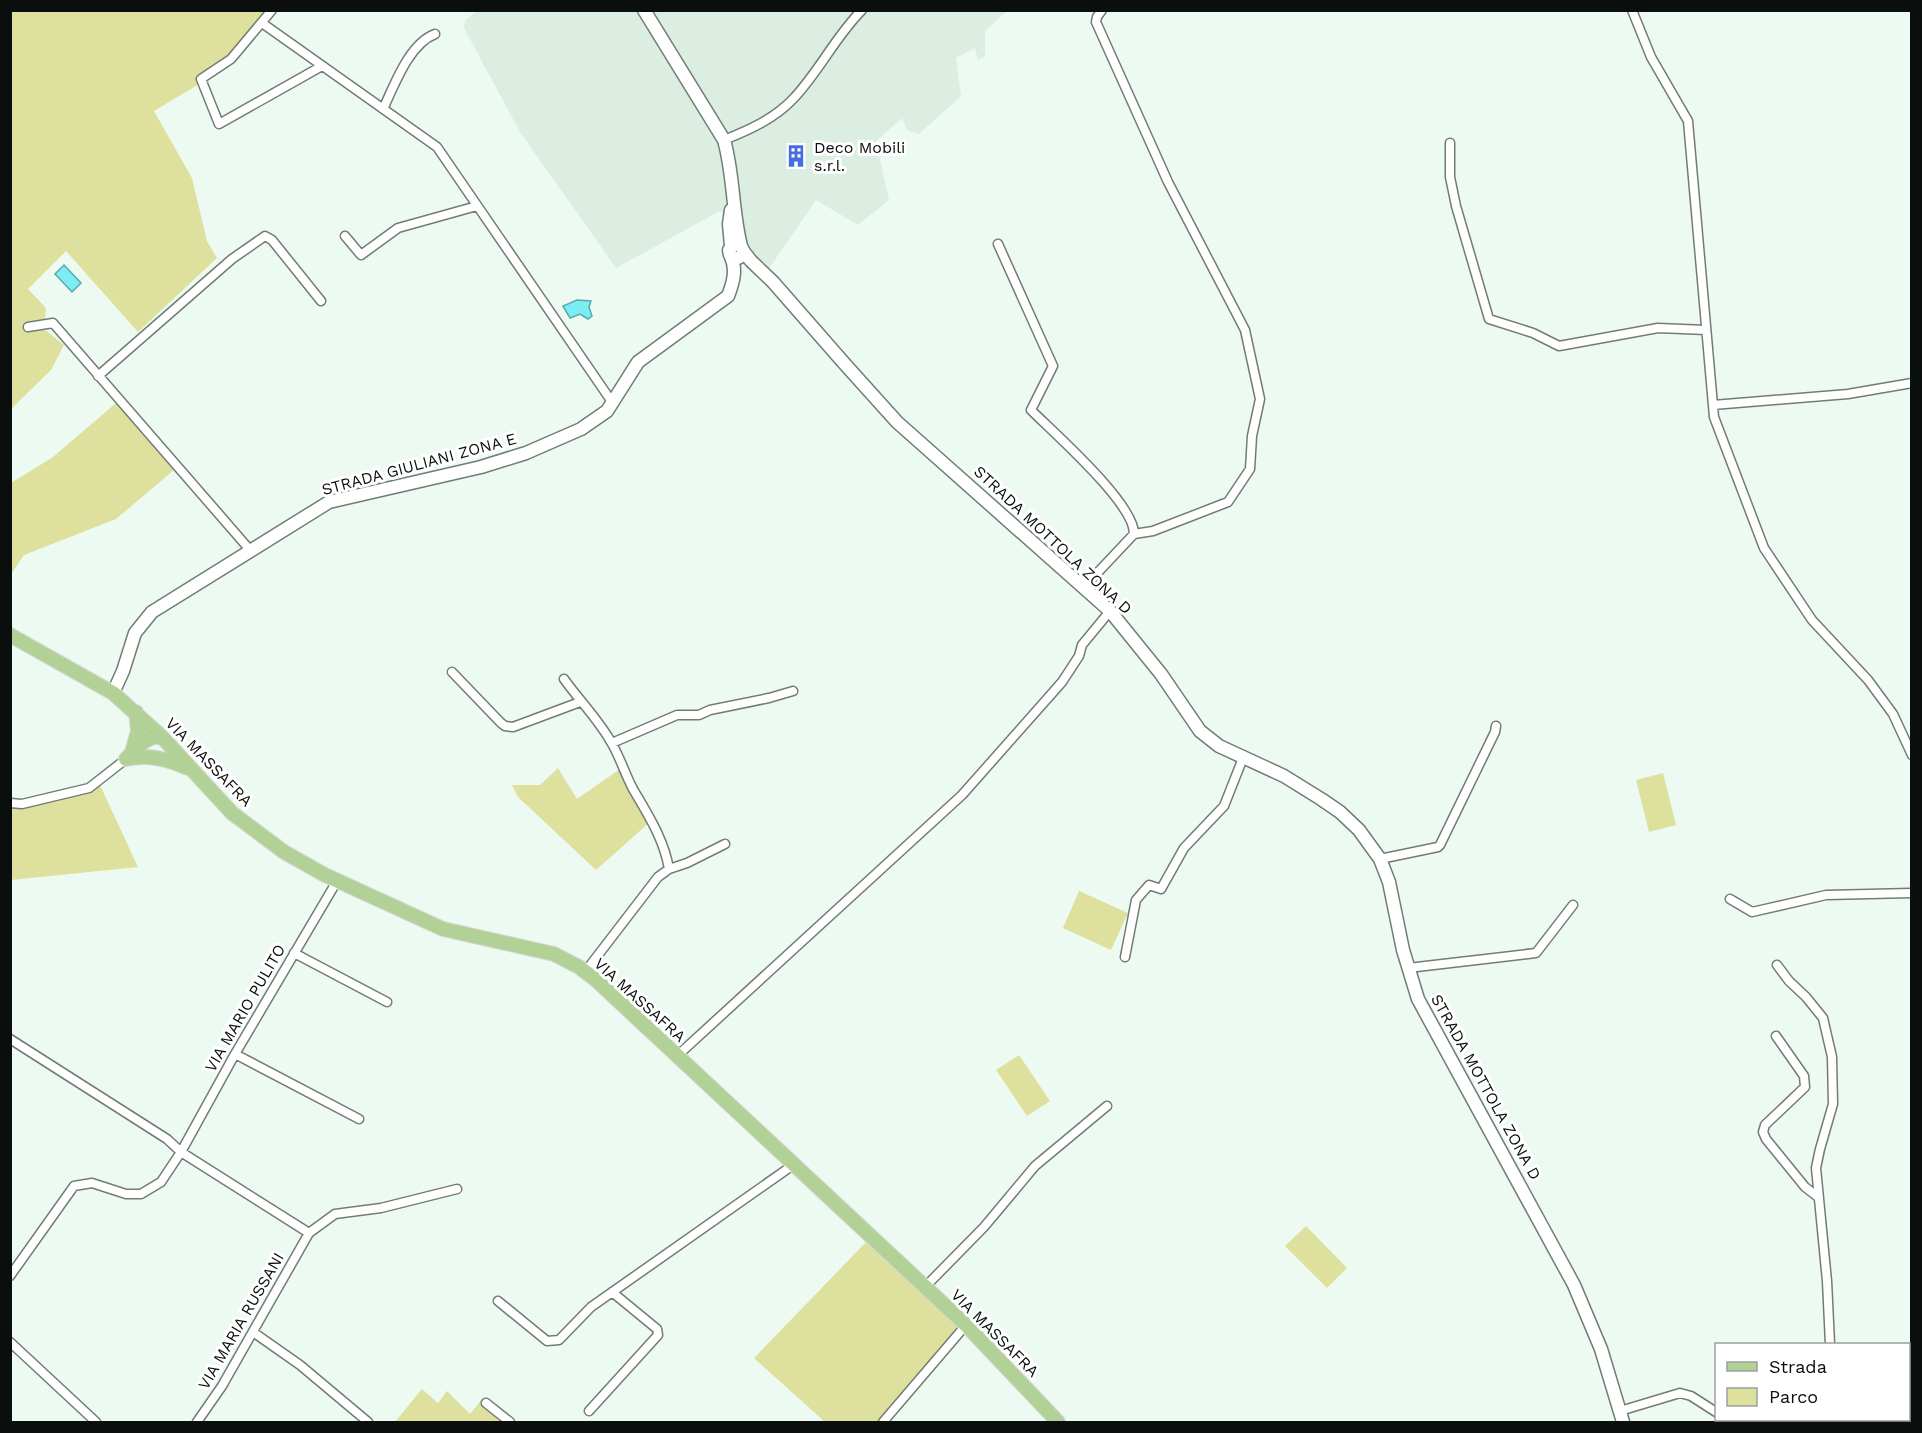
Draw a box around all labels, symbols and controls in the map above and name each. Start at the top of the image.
place label: Deco Mobili s.r.l. [814,138,905,175]
building icon: Deco Mobili s.r.l. [783,143,809,169]
street label: STRADA GIULIANI ZONA E [320,429,518,499]
street label: STRADA MOTTOLA ZONA D [970,462,1136,618]
street label: VIA MASSAFRA [162,714,257,811]
street label: VIA MARIO PULITO [201,941,289,1075]
street label: VIA MASSAFRA [590,954,690,1046]
street label: STRADA MOTTOLA ZONA D [1427,991,1545,1183]
street label: VIA MARIA RUSSANI [194,1249,288,1393]
street label: VIA MASSAFRA [947,1285,1043,1381]
legend [1715,1343,1910,1421]
text: Strada [1769,1356,1827,1377]
text: Parco [1769,1386,1818,1407]

